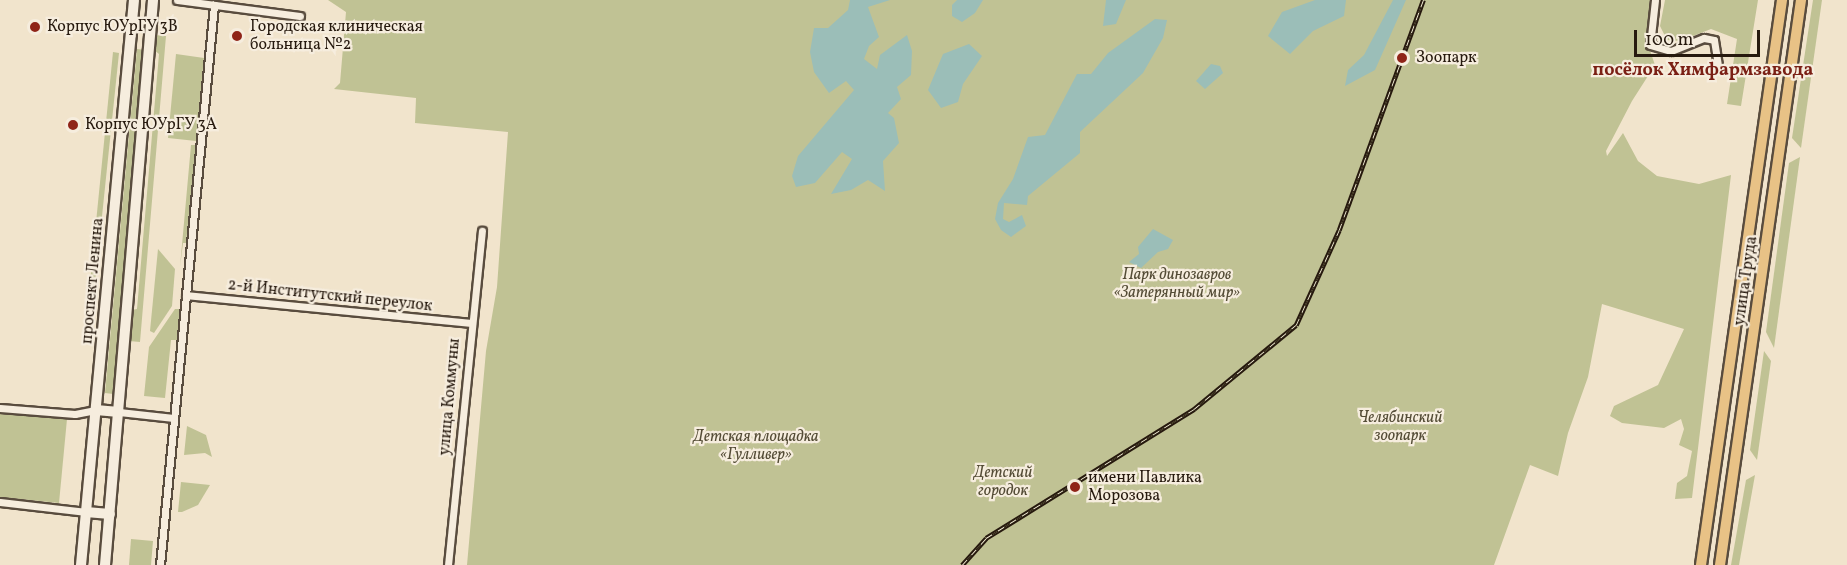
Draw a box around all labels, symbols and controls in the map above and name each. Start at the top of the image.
place label: Корпус ЮУрГУ 3В [47,17,178,37]
place label: Городская клиническая больница №2 [250,17,423,55]
scale bar [1637,18,1763,56]
marker: Корпус ЮУрГУ 3В [28,20,42,34]
marker: Городская клиническая больница №2 [228,27,246,45]
text: 100 m [1645,28,1694,53]
place label: Зоопарк [1416,48,1477,68]
marker: Зоопарк [1393,49,1411,67]
district label: посёлок Химфармзавода [1593,60,1813,82]
place label: Корпус ЮУрГУ 3А [85,115,218,135]
marker: Корпус ЮУрГУ 3А [66,118,80,132]
street label: проспект Ленина [78,217,108,345]
street label: улица Труда [1730,235,1762,327]
park label: Парк динозавров «Затерянный мир» [1114,265,1240,303]
street label: 2-й Институтский переулок [227,276,433,316]
street label: улица Коммуны [435,338,465,456]
park label: Челябинский зоопарк [1358,408,1442,446]
park label: Детская площадка «Гулливер» [693,427,819,465]
park label: Детский городок [974,463,1032,501]
place label: имени Павлика Морозова [1088,468,1202,506]
marker: имени Павлика Морозова [1066,478,1084,496]

